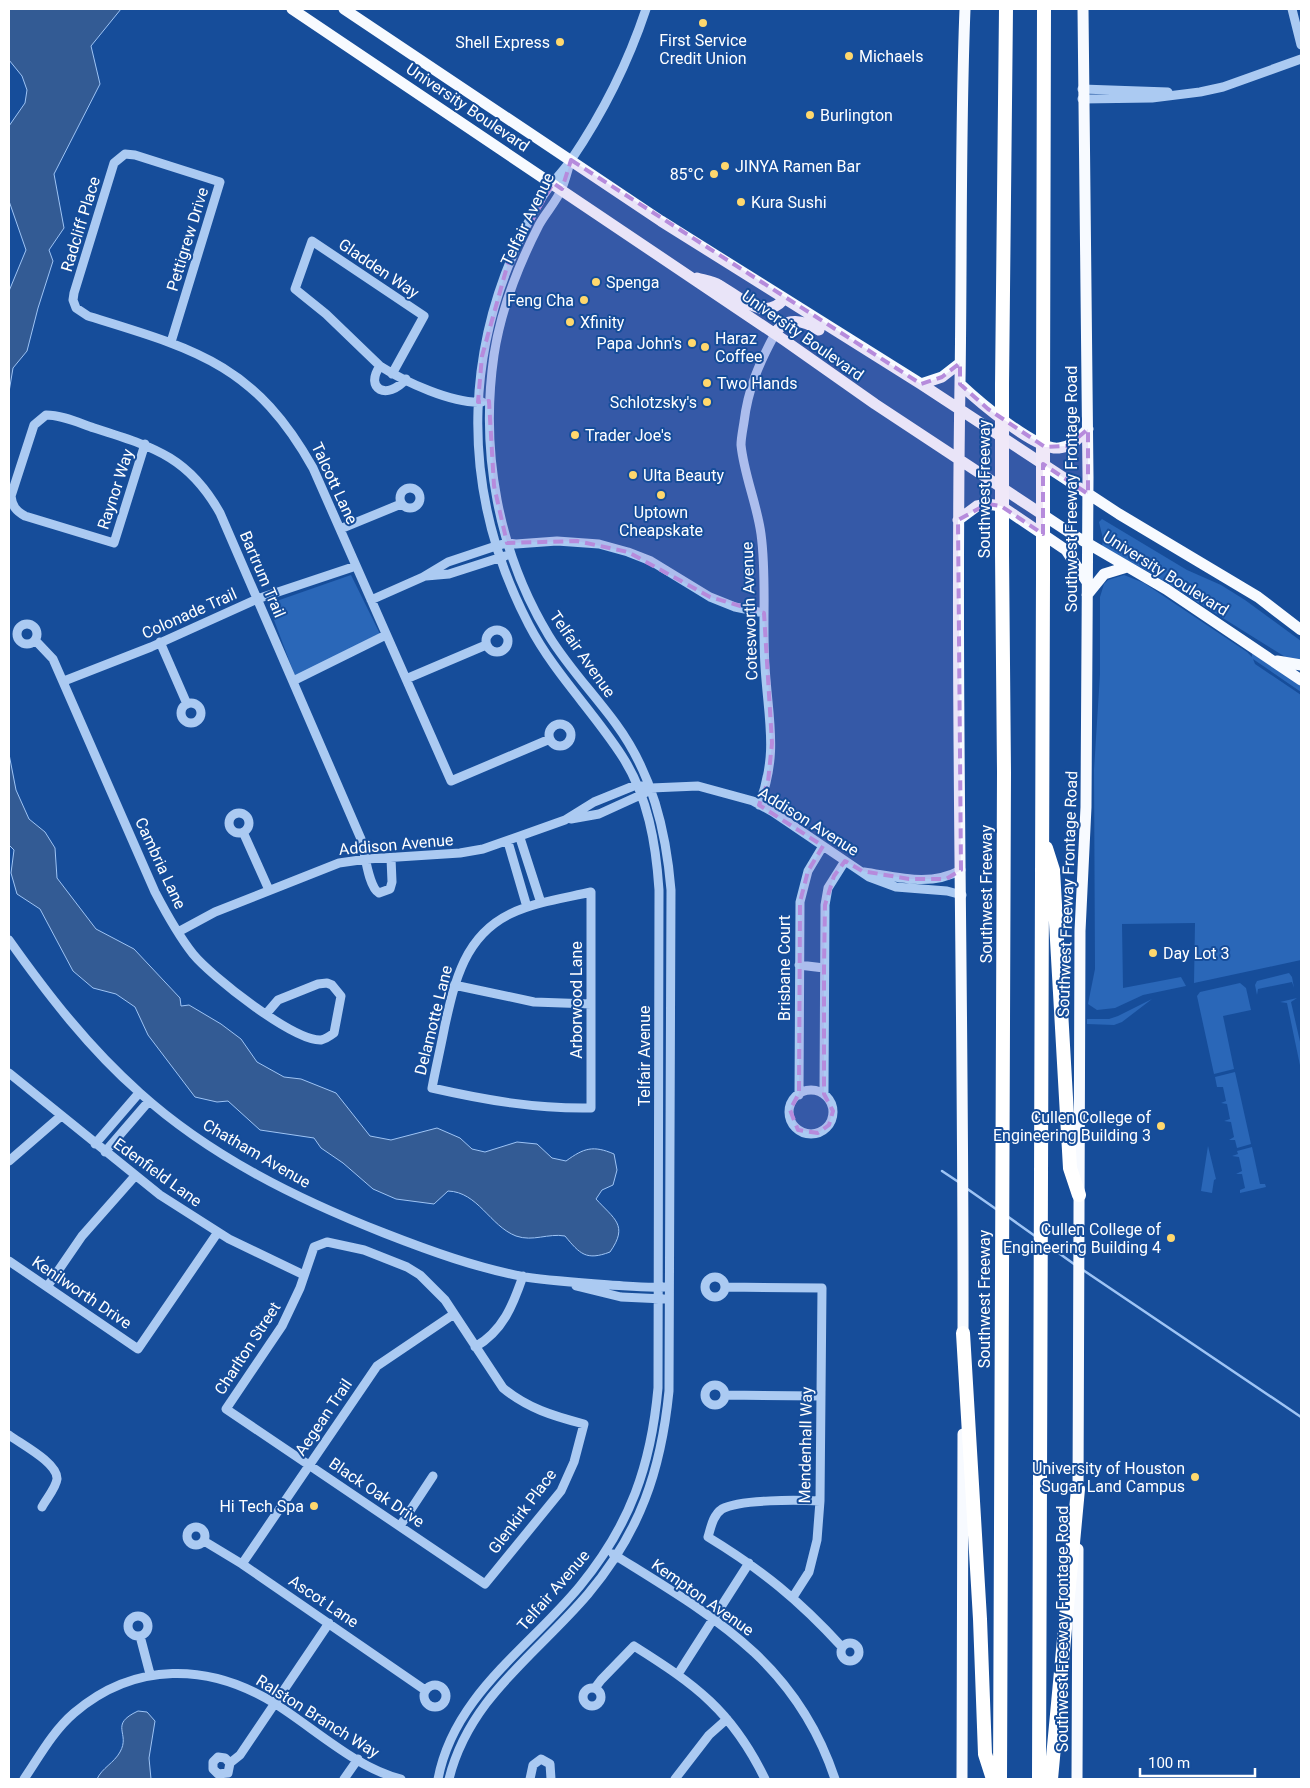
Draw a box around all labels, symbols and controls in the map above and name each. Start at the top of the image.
marker: First Service Credit Union [697,17,709,29]
place label: First Service Credit Union [659,31,747,68]
place label: Shell Express [455,33,550,52]
marker: Shell Express [554,36,566,48]
place label: Michaels [859,47,923,66]
marker: Michaels [843,50,855,62]
street label: University Boulevard [403,59,533,156]
place label: Burlington [820,106,893,125]
marker: Burlington [804,109,816,121]
place label: JINYA Ramen Bar [735,157,861,176]
marker: JINYA Ramen Bar [719,160,731,172]
place label: 85°C [670,165,704,184]
marker: 85°C [708,168,720,180]
street label: Telfair Avenue [497,170,558,269]
street label: Radcliff Place [57,174,104,274]
street label: Pettigrew Drive [163,185,212,293]
place label: Kura Sushi [751,193,827,212]
marker: Kura Sushi [735,196,747,208]
street label: Gladden Way [335,235,423,303]
place label: Spenga [606,273,660,292]
marker: Spenga [590,276,602,288]
street label: University Boulevard [738,286,867,385]
place label: Feng Cha [507,291,574,310]
marker: Feng Cha [578,294,590,306]
place label: Xfinity [580,313,625,332]
marker: Xfinity [564,316,576,328]
place label: Haraz Coffee [715,329,762,366]
place label: Papa John's [596,334,682,353]
marker: Papa John's [686,337,698,349]
marker: Haraz Coffee [699,341,711,353]
street label: Southwest Freeway Frontage Road [1062,366,1081,612]
place label: Two Hands [717,374,797,393]
marker: Two Hands [701,377,713,389]
place label: Schlotzsky's [610,393,697,412]
marker: Schlotzsky's [701,396,713,408]
street label: Southwest Freeway [975,419,994,558]
place label: Trader Joe's [585,426,671,445]
marker: Trader Joe's [569,429,581,441]
street label: Talcott Lane [307,439,362,527]
street label: Raynor Way [94,446,138,532]
place label: Ulta Beauty [643,466,724,485]
marker: Ulta Beauty [627,469,639,481]
marker: Uptown Cheapskate [655,489,667,501]
place label: Uptown Cheapskate [619,503,703,540]
street label: University Boulevard [1099,527,1232,620]
street label: Bartrum Trail [236,528,289,620]
street label: Cotesworth Avenue [738,541,761,681]
street label: Colonade Trail [139,584,240,643]
street label: Telfair Avenue [546,607,619,701]
street label: Southwest Freeway Frontage Road [1054,771,1081,1018]
street label: Addison Avenue [755,783,862,860]
street label: Cambria Lane [131,814,190,912]
street label: Southwest Freeway [977,824,996,963]
street label: Addison Avenue [338,830,454,859]
street label: Brisbane Court [775,915,794,1021]
street label: Arborwood Lane [567,941,586,1059]
place label: Day Lot 3 [1163,944,1230,963]
marker: Day Lot 3 [1147,947,1159,959]
street label: Delamotte Lane [411,963,456,1077]
street label: Telfair Avenue [635,1005,654,1107]
place label: Cullen College of Engineering Building 3 [993,1108,1151,1145]
street label: Chatham Avenue [200,1115,314,1192]
marker: Cullen College of Engineering Building 3 [1155,1120,1167,1132]
street label: Edenfield Lane [110,1134,205,1211]
place label: Cullen College of Engineering Building 4 [1003,1220,1161,1257]
street label: Southwest Freeway [975,1229,994,1368]
marker: Cullen College of Engineering Building 4 [1165,1232,1177,1244]
street label: Kenilworth Drive [28,1252,135,1333]
street label: Charlton Street [210,1298,284,1398]
street label: Aegean Trail [291,1375,356,1459]
street label: Mendenhall Way [795,1386,816,1504]
street label: Black Oak Drive [326,1454,428,1531]
place label: University of Houston Sugar Land Campus [1032,1459,1185,1496]
street label: Glenkirk Place [484,1465,560,1557]
marker: University of Houston Sugar Land Campus [1189,1471,1201,1483]
place label: Hi Tech Spa [219,1497,304,1516]
marker: Hi Tech Spa [308,1500,320,1512]
street label: Southwest Freeway Frontage Road [1053,1506,1072,1752]
street label: Telfair Avenue [513,1546,594,1635]
street label: Kempton Avenue [648,1555,758,1640]
street label: Ascot Lane [285,1571,362,1632]
street label: Ralston Branch Way [253,1671,383,1762]
scale bar [1140,1746,1255,1778]
text: 100 m [1148,1754,1190,1772]

